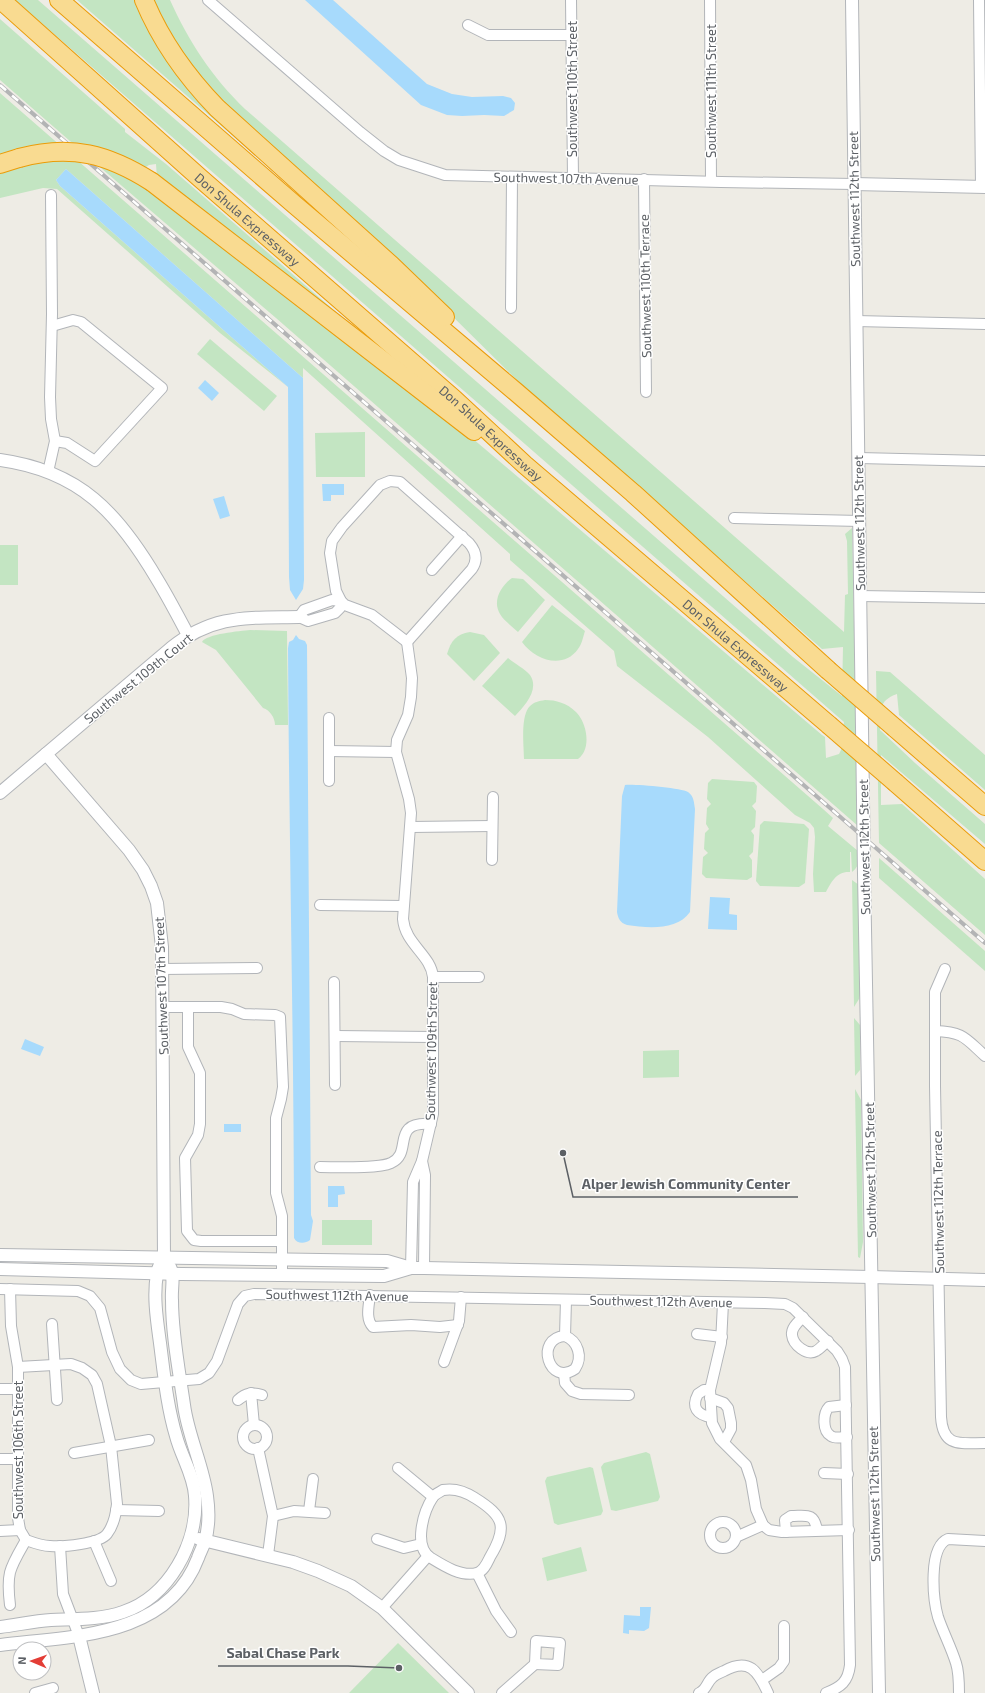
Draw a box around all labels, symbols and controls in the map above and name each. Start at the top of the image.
street label: Southwest 110th Street [564,21,580,157]
street label: Southwest 111th Street [703,24,719,158]
street label: Southwest 112th Street [845,131,863,267]
street label: Don Shula Expressway [192,169,304,270]
street label: Southwest 107th Avenue [493,169,639,187]
street label: Southwest 110th Terrace [636,214,654,358]
street label: Don Shula Expressway [436,382,546,485]
street label: Southwest 112th Street [850,455,868,591]
street label: Don Shula Expressway [680,596,792,695]
street label: Southwest 109th Court [81,629,195,727]
street label: Southwest 112th Street [855,779,873,915]
street label: Southwest 107th Street [151,917,171,1055]
street label: Southwest 109th Street [422,981,440,1120]
street label: Southwest 112th Street [861,1102,879,1238]
street label: Southwest 112th Terrace [929,1130,947,1274]
callout: Alper Jewish Community Center [573,1171,798,1197]
text: Alper Jewish Community Center [582,1175,790,1192]
street label: Southwest 112th Avenue [265,1286,409,1304]
street label: Southwest 112th Avenue [589,1292,733,1310]
street label: Southwest 106th Street [10,1381,26,1519]
street label: Southwest 112th Street [865,1426,883,1562]
callout: Sabal Chase Park [218,1640,348,1666]
north arrow [12,1641,52,1681]
text: Sabal Chase Park [226,1644,340,1661]
text: N [15,1656,28,1665]

